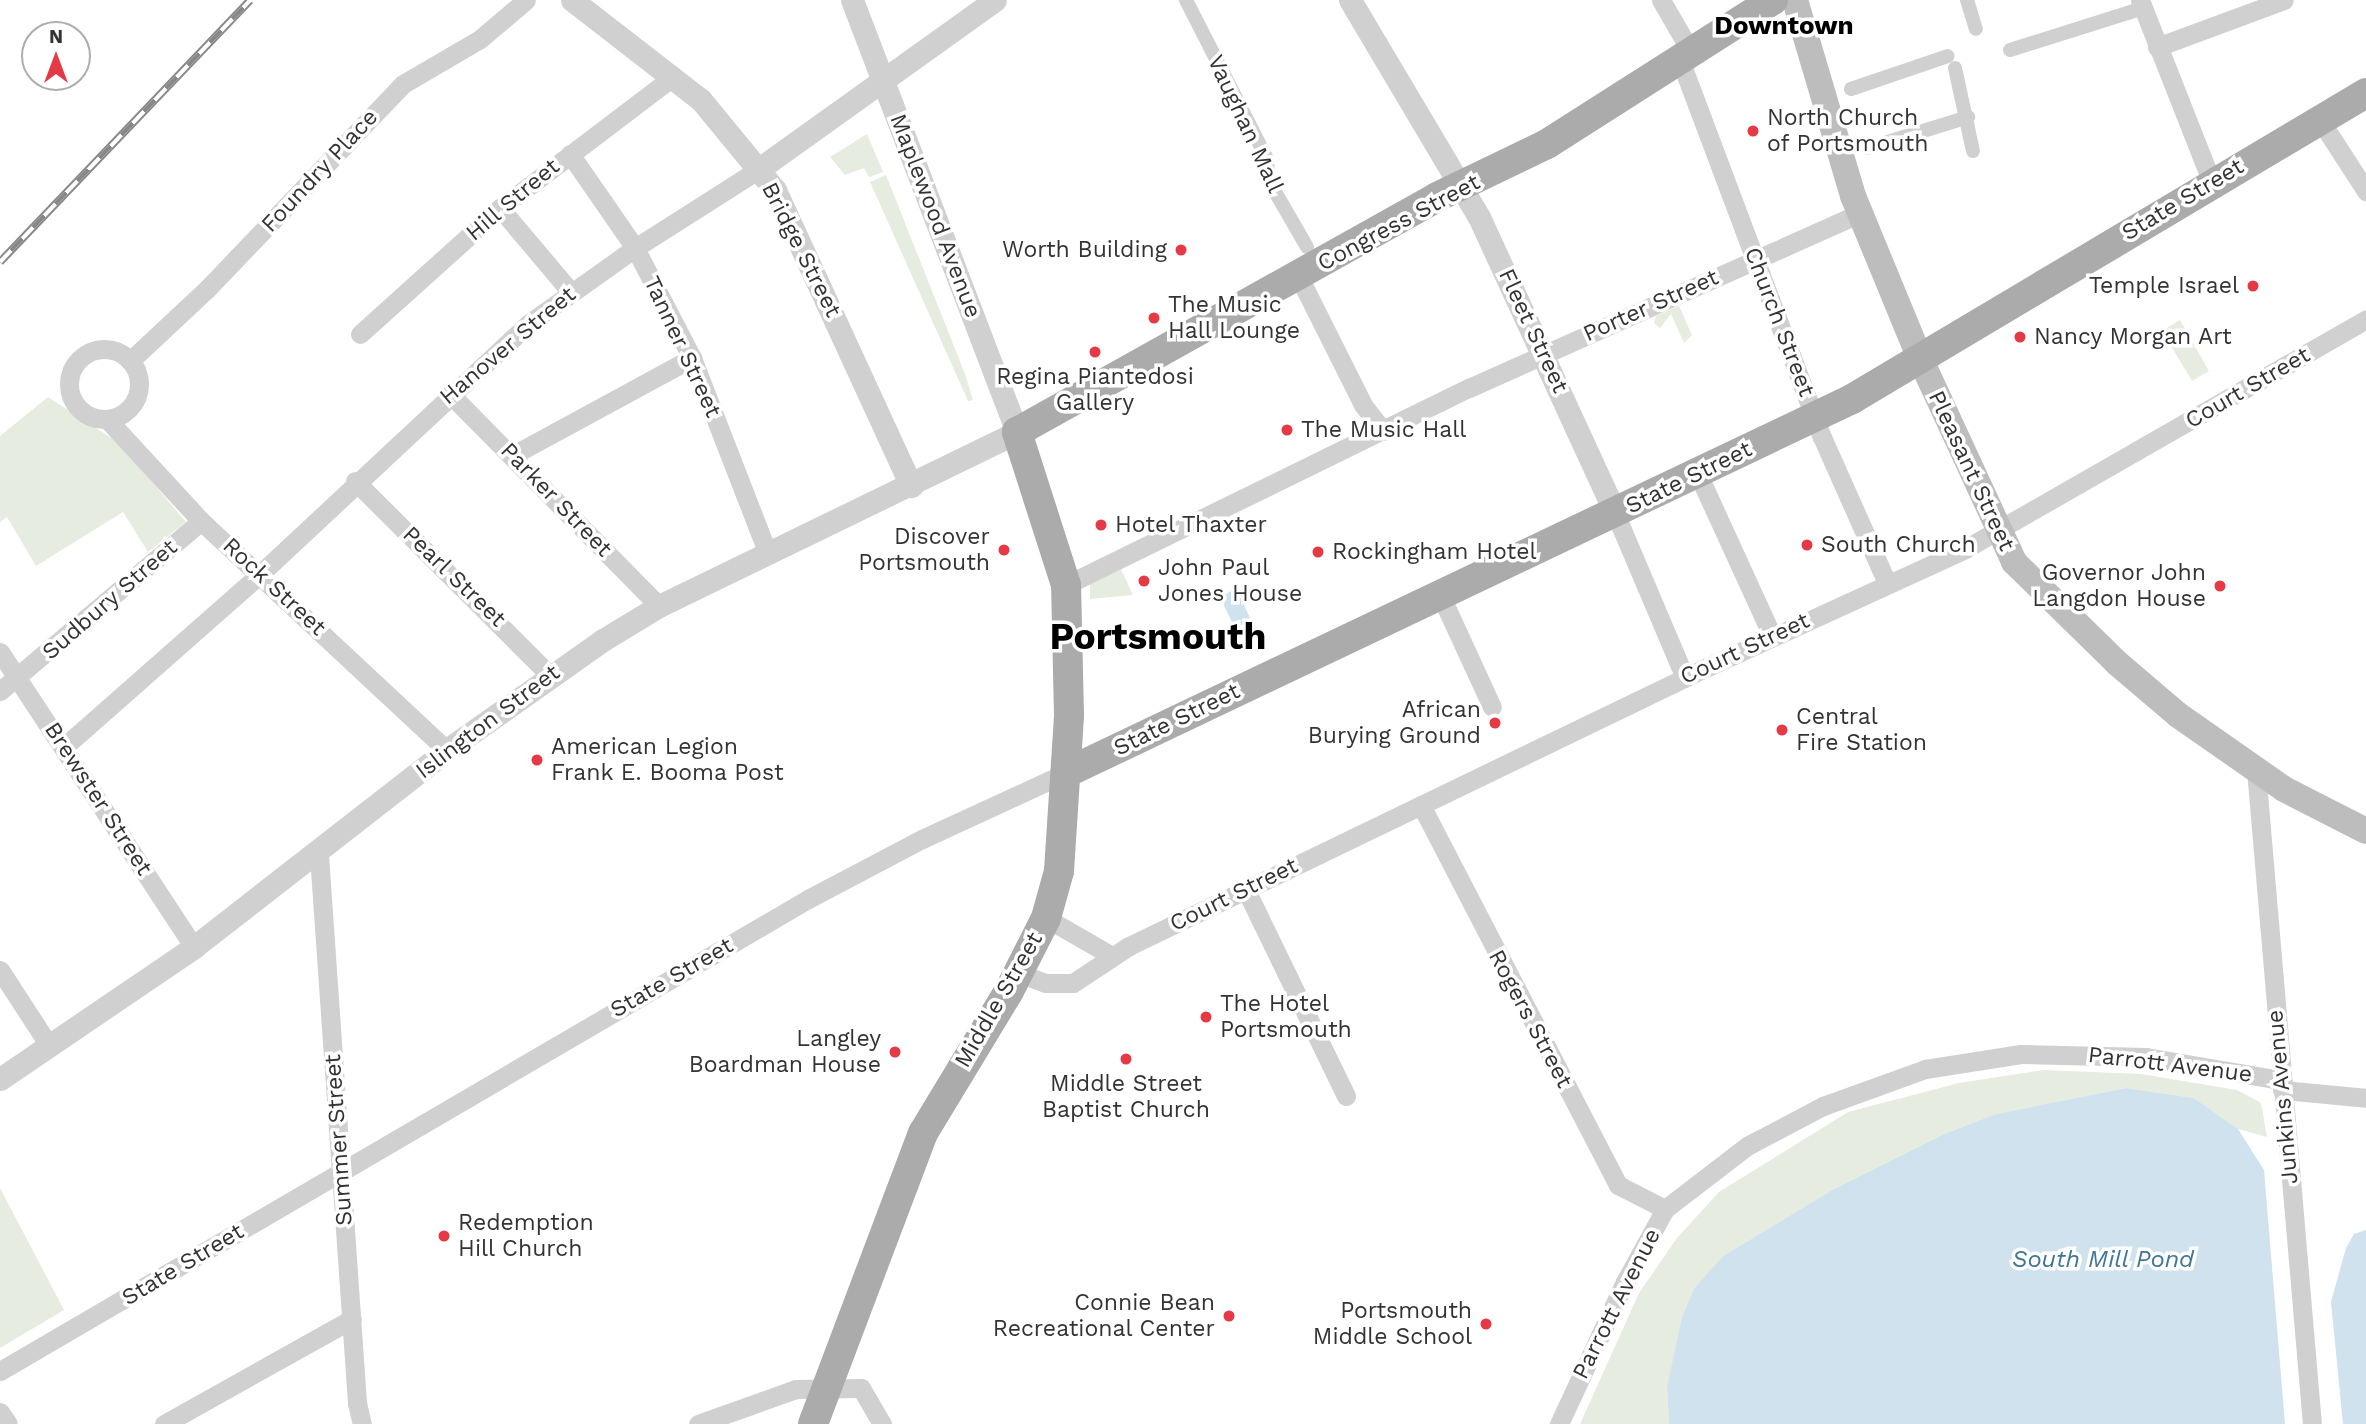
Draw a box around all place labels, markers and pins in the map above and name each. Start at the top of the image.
place label: North Church of Portsmouth [1767,104,1929,158]
marker: North Church of Portsmouth [1745,123,1761,139]
place label: Worth Building [1002,236,1167,264]
marker: Worth Building [1173,242,1189,258]
place label: Temple Israel [2089,272,2239,300]
marker: Temple Israel [2245,278,2261,294]
place label: The Music Hall Lounge [1168,291,1301,345]
marker: The Music Hall Lounge [1146,310,1162,326]
place label: Nancy Morgan Art [2034,323,2233,351]
marker: Nancy Morgan Art [2012,329,2028,345]
marker: Regina Piantedosi Gallery [1087,344,1103,360]
place label: Regina Piantedosi Gallery [996,363,1194,417]
place label: The Music Hall [1301,416,1466,444]
marker: The Music Hall [1279,422,1295,438]
place label: Hotel Thaxter [1115,511,1268,539]
marker: Hotel Thaxter [1093,517,1109,533]
place label: Discover Portsmouth [858,523,990,577]
place label: South Church [1821,531,1976,559]
marker: South Church [1799,537,1815,553]
place label: Rockingham Hotel [1332,538,1536,566]
marker: Discover Portsmouth [996,542,1012,558]
marker: Rockingham Hotel [1310,544,1326,560]
place label: John Paul Jones House [1158,554,1302,608]
place label: Governor John Langdon House [2032,559,2206,613]
marker: John Paul Jones House [1136,573,1152,589]
marker: Governor John Langdon House [2212,578,2228,594]
place label: African Burying Ground [1308,696,1481,750]
place label: Central Fire Station [1796,703,1927,757]
marker: African Burying Ground [1487,715,1503,731]
marker: Central Fire Station [1774,722,1790,738]
place label: American Legion Frank E. Booma Post [551,733,785,787]
marker: American Legion Frank E. Booma Post [529,752,545,768]
place label: The Hotel Portsmouth [1220,990,1352,1044]
marker: The Hotel Portsmouth [1198,1009,1214,1025]
place label: Langley Boardman House [689,1025,881,1079]
marker: Langley Boardman House [887,1044,903,1060]
marker: Middle Street Baptist Church [1118,1051,1134,1067]
place label: Middle Street Baptist Church [1042,1070,1210,1124]
place label: Redemption Hill Church [458,1209,594,1263]
marker: Redemption Hill Church [436,1228,452,1244]
place label: Connie Bean Recreational Center [992,1289,1215,1343]
place label: Portsmouth Middle School [1313,1297,1472,1351]
marker: Connie Bean Recreational Center [1221,1308,1237,1324]
marker: Portsmouth Middle School [1478,1316,1494,1332]

